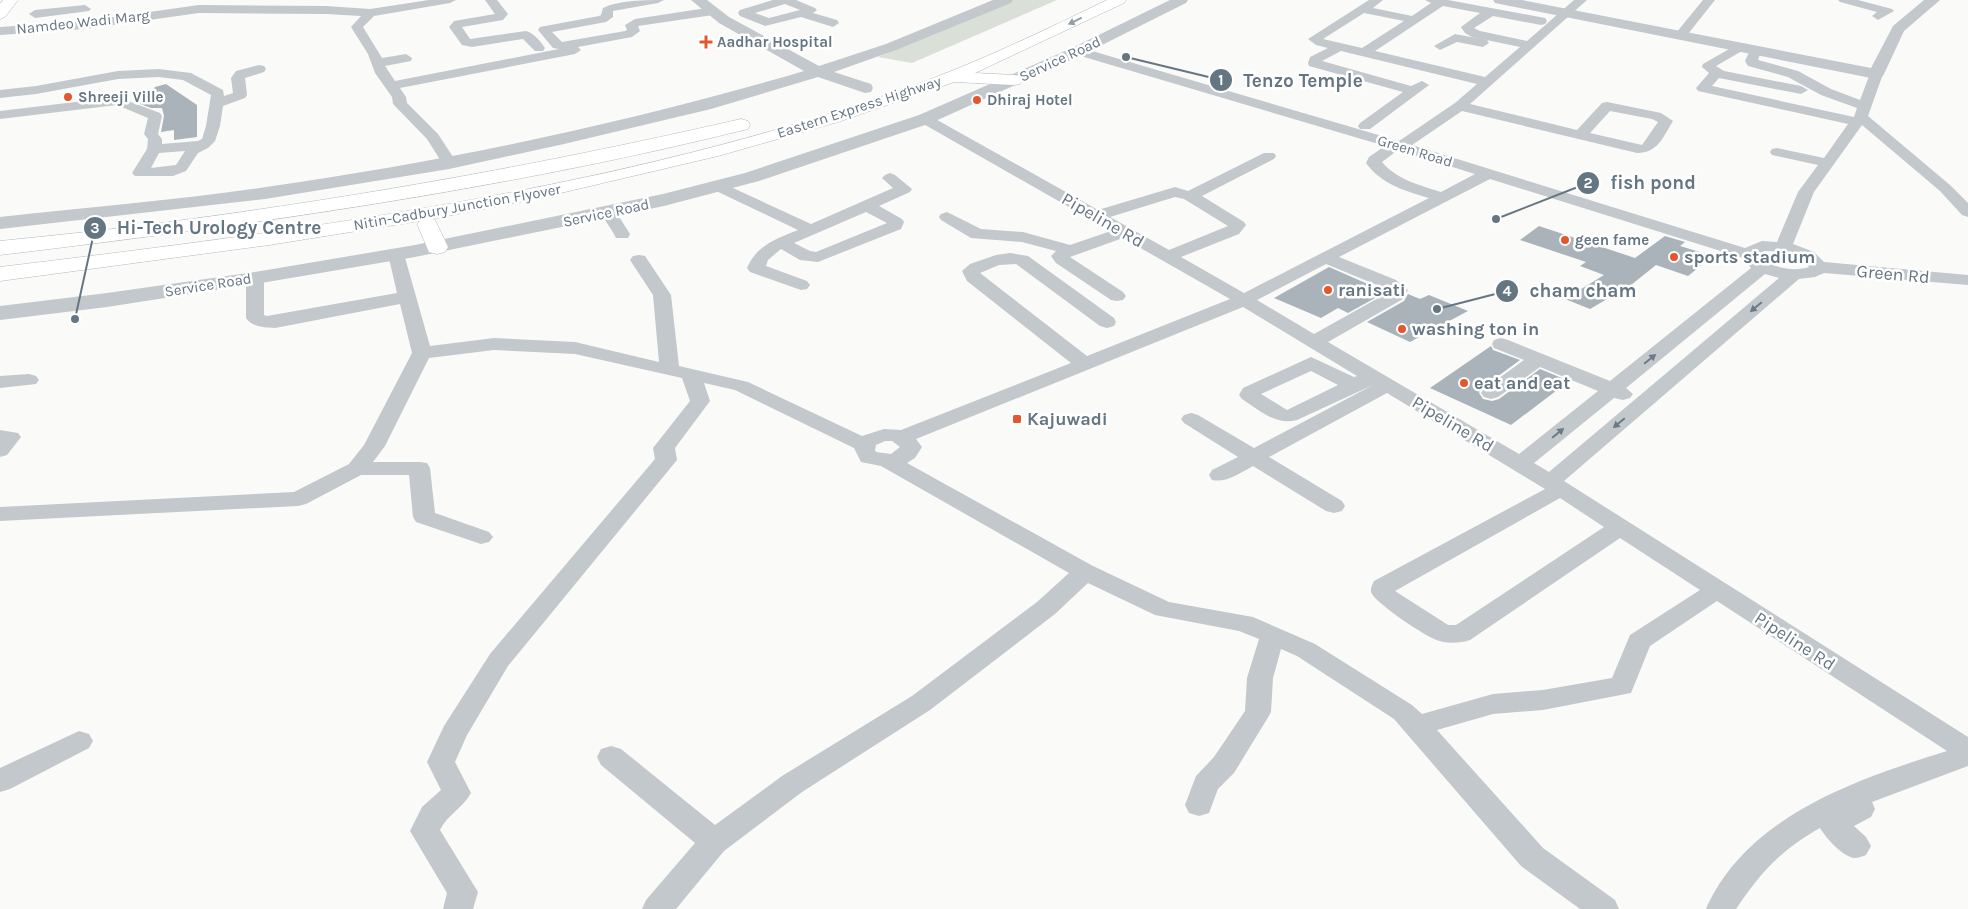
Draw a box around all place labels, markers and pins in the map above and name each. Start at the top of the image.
place label: Aadhar Hospital [717,33,832,51]
marker: Aadhar Hospital [699,35,713,49]
callout: Tenzo Temple [1209,63,1373,97]
place label: Shreeji Ville [78,88,164,106]
marker: Shreeji Ville [62,91,74,103]
place label: Dhiraj Hotel [987,91,1073,109]
marker: Dhiraj Hotel [971,94,983,106]
callout: fish pond [1575,166,1706,200]
callout: Hi-Tech Urology Centre [82,211,332,245]
place label: geen fame [1575,231,1649,249]
marker: geen fame [1559,234,1571,246]
place label: sports stadium [1684,246,1815,268]
marker: sports stadium [1668,251,1680,263]
callout: cham cham [1494,274,1646,308]
place label: ranisati [1338,279,1406,301]
marker: ranisati [1322,284,1334,296]
place label: washing ton in [1412,318,1539,340]
marker: washing ton in [1396,323,1408,335]
place label: eat and eat [1474,372,1570,394]
marker: eat and eat [1458,377,1470,389]
place label: Kajuwadi [1027,408,1108,430]
marker: Kajuwadi [1011,413,1023,425]

